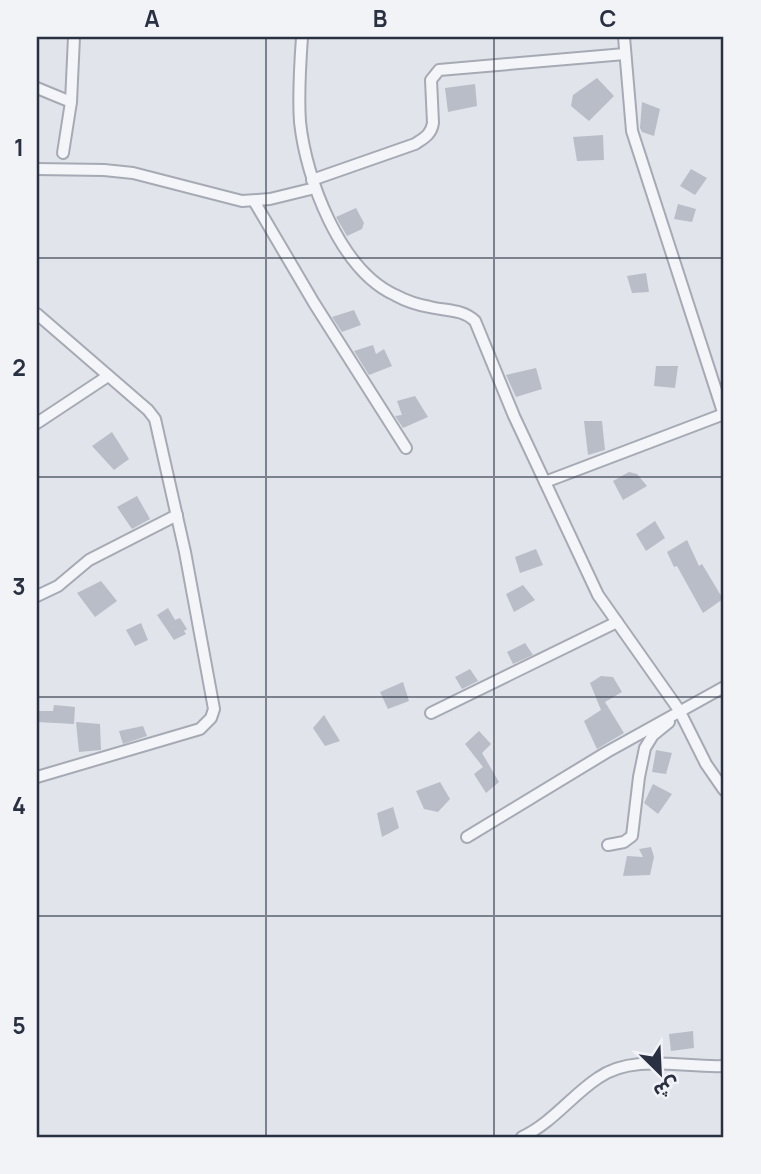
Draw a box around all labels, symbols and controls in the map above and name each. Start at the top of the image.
text: A [144,2,160,34]
text: B [373,2,387,34]
text: C [600,2,617,34]
text: 1 [14,131,24,163]
text: 2 [12,351,26,383]
text: 3 [12,570,26,602]
text: 4 [12,789,26,821]
text: 5 [12,1009,26,1041]
north arrow [624,1038,694,1108]
text: ش [650,1071,684,1106]

